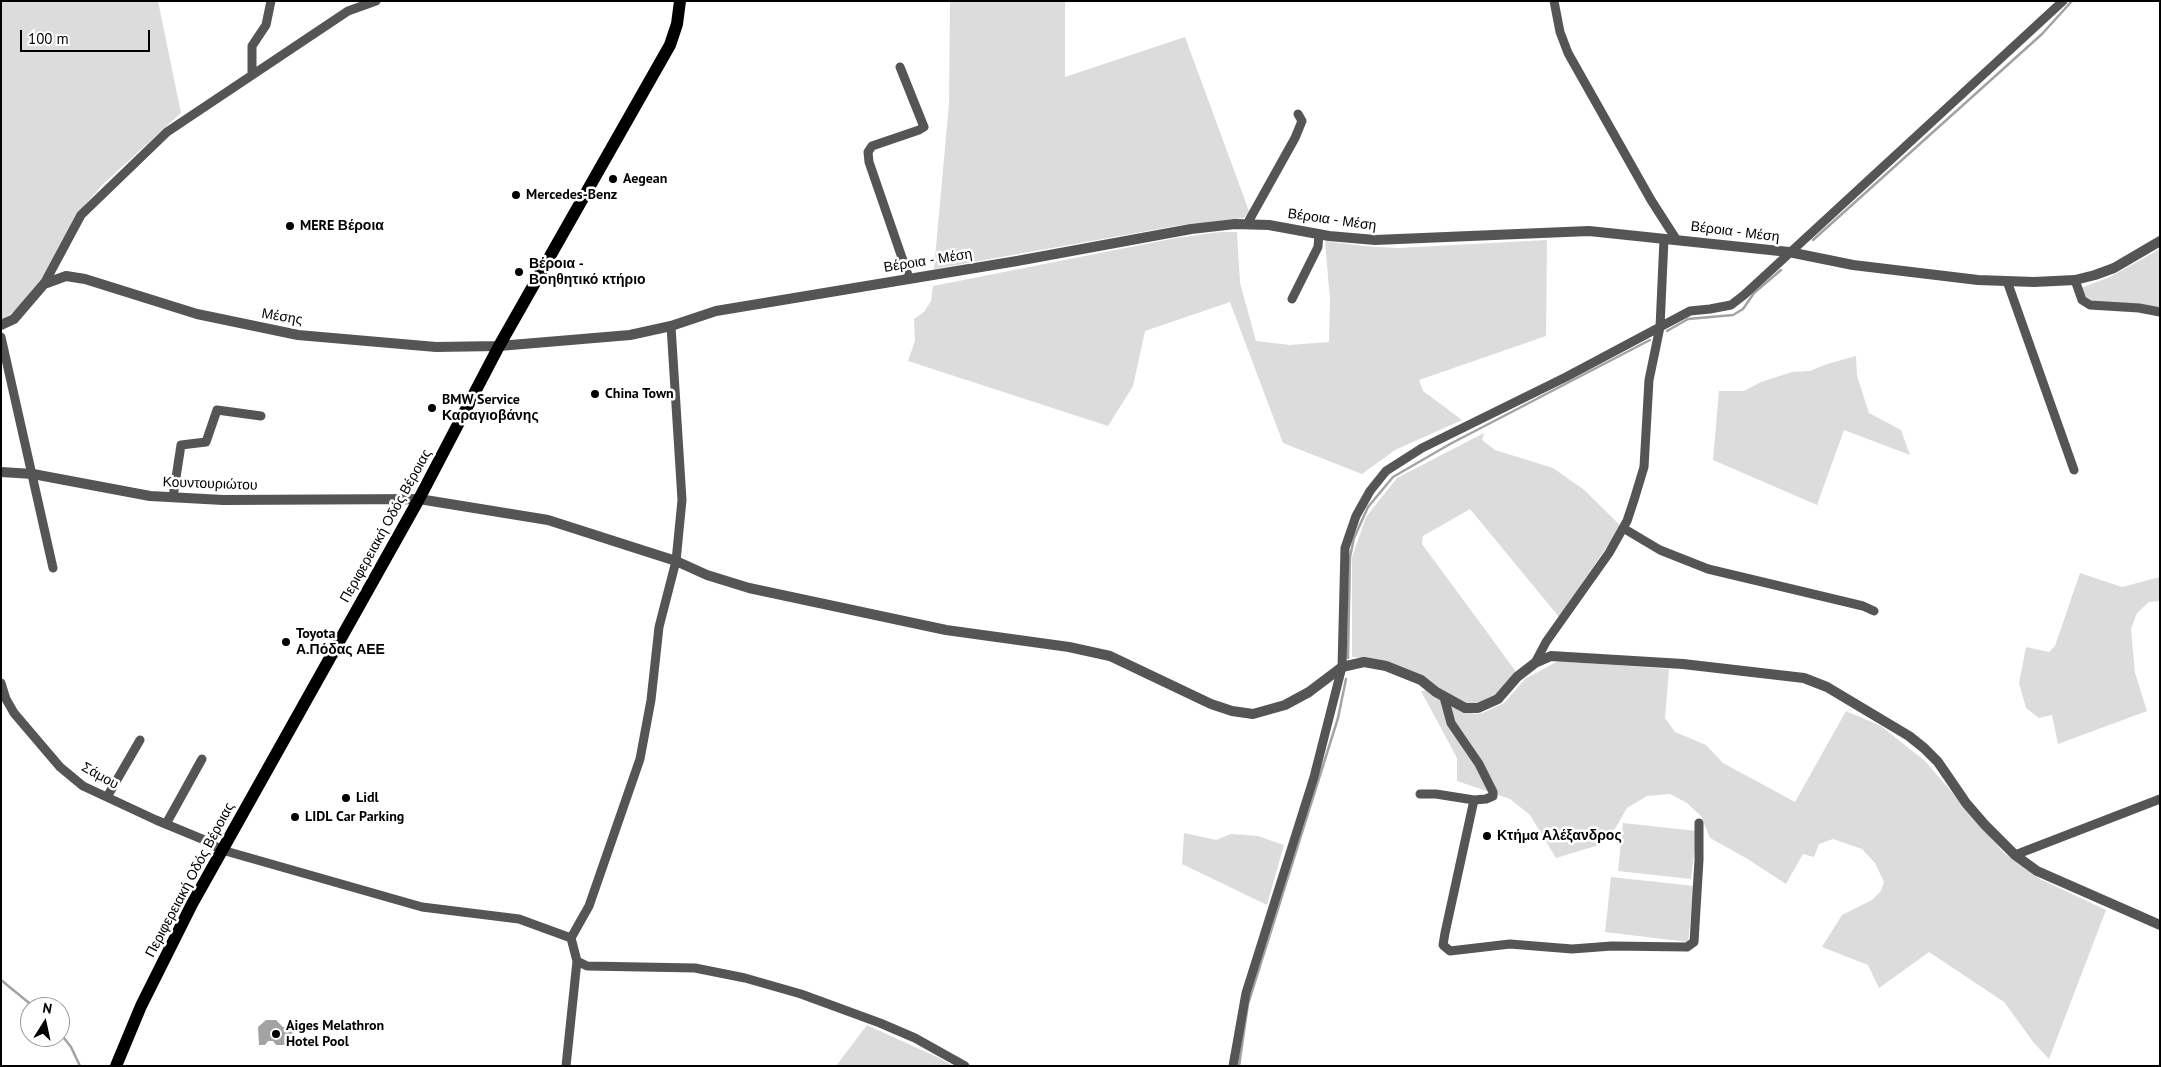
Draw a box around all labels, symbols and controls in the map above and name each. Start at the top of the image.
scale bar [22,20,152,52]
text: 100 m [28,29,69,48]
place label: Aegean [623,171,667,187]
marker: Aegean [607,173,619,185]
place label: Mercedes-Benz [526,187,617,203]
marker: Mercedes-Benz [510,189,522,201]
street label: Βέροια - Μέση [1287,205,1377,235]
place label: MERE Βέροια [300,218,384,234]
street label: Βέροια - Μέση [1690,218,1780,246]
marker: MERE Βέροια [284,220,296,232]
street label: Βέροια - Μέση [883,246,973,276]
place label: Βέροια - Βοηθητικό κτήριο [529,256,646,288]
marker: Βέροια - Βοηθητικό κτήριο [513,266,525,278]
street label: Μέσης [260,305,304,329]
place label: China Town [605,386,674,402]
marker: China Town [589,388,601,400]
place label: BMW Service Καραγιοβάνης [442,392,539,424]
marker: BMW Service Καραγιοβάνης [426,402,438,414]
street label: Περιφερειακή Οδός Βέροιας [337,446,435,606]
street label: Κουντουριώτου [162,474,258,494]
place label: Toyota Α.Πόδας ΑΕΕ [296,626,385,658]
marker: Toyota Α.Πόδας ΑΕΕ [280,636,292,648]
street label: Σάμου [78,759,122,793]
place label: Lidl [356,790,379,806]
marker: Lidl [340,792,352,804]
street label: Περιφερειακή Οδός Βέροιας [142,800,238,960]
place label: LIDL Car Parking [305,809,404,825]
marker: LIDL Car Parking [289,811,301,823]
place label: Κτήμα Αλέξανδρος [1497,828,1622,844]
marker: Κτήμα Αλέξανδρος [1481,830,1493,842]
north arrow [20,997,70,1047]
text: N [41,999,54,1018]
place label: Aiges Melathron Hotel Pool [286,1018,384,1050]
marker: Aiges Melathron Hotel Pool [270,1028,282,1040]

